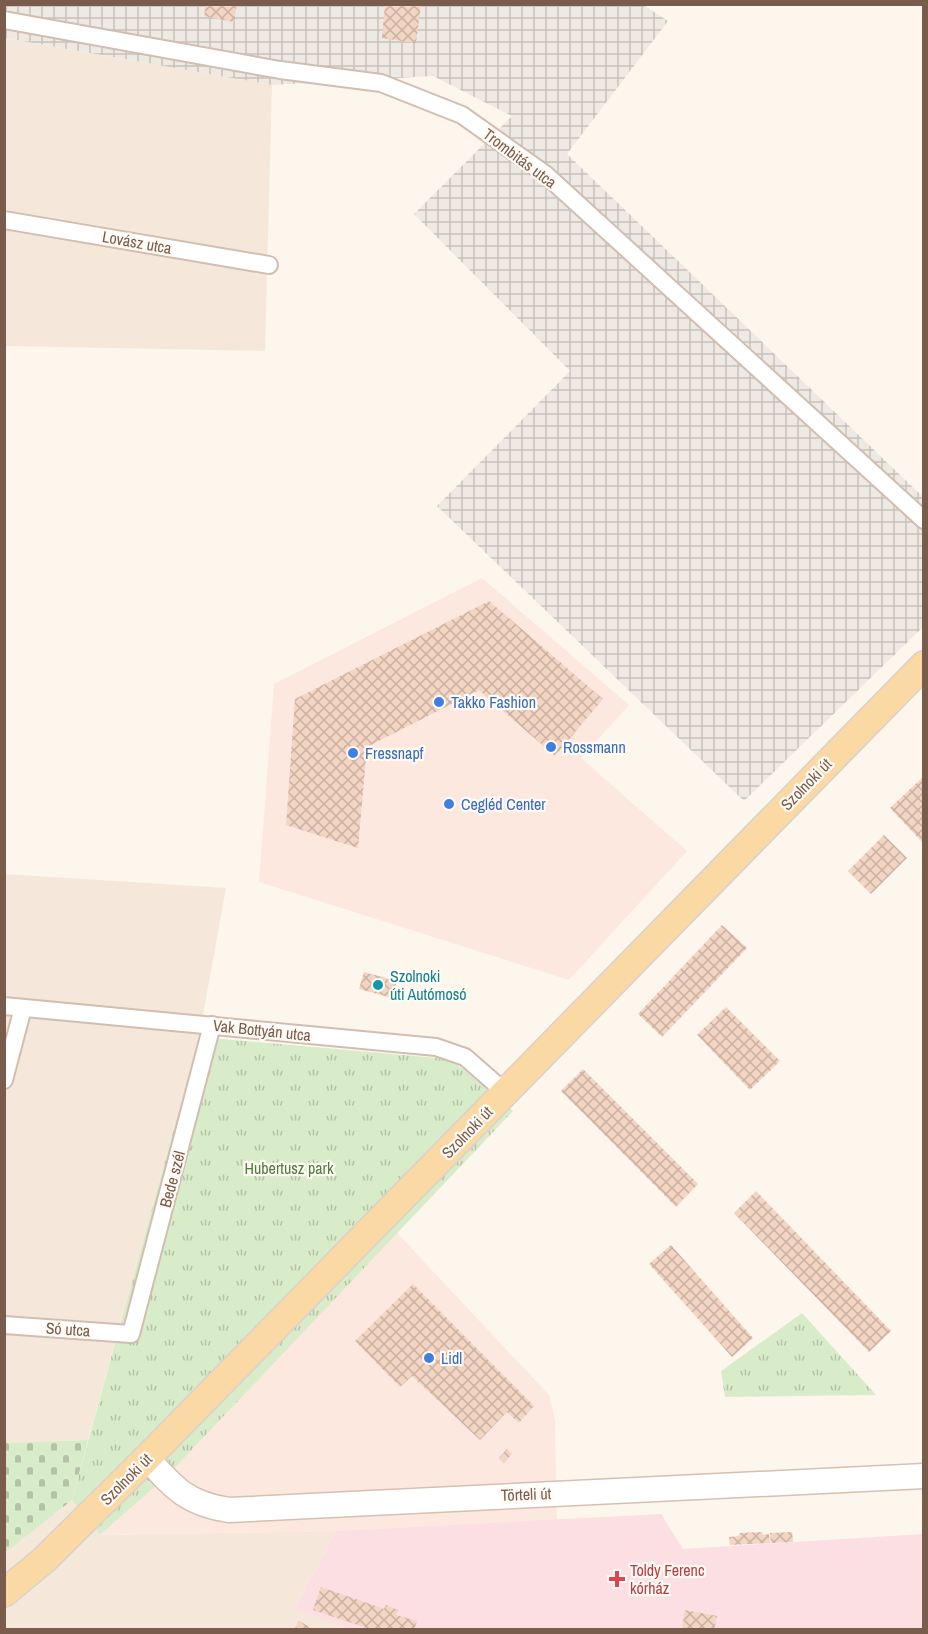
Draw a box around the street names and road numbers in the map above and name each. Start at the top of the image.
street label: Trombitás utca [479,123,562,193]
street label: Lovász utca [101,225,174,259]
street label: Szolnoki út [776,753,837,815]
street label: Vak Bottyán utca [212,1014,313,1046]
street label: Szolnoki út [437,1101,498,1163]
street label: Bede szél [154,1148,190,1210]
street label: Só utca [45,1316,92,1342]
street label: Szolnoki út [95,1448,157,1510]
street label: Törteli út [500,1482,552,1506]

